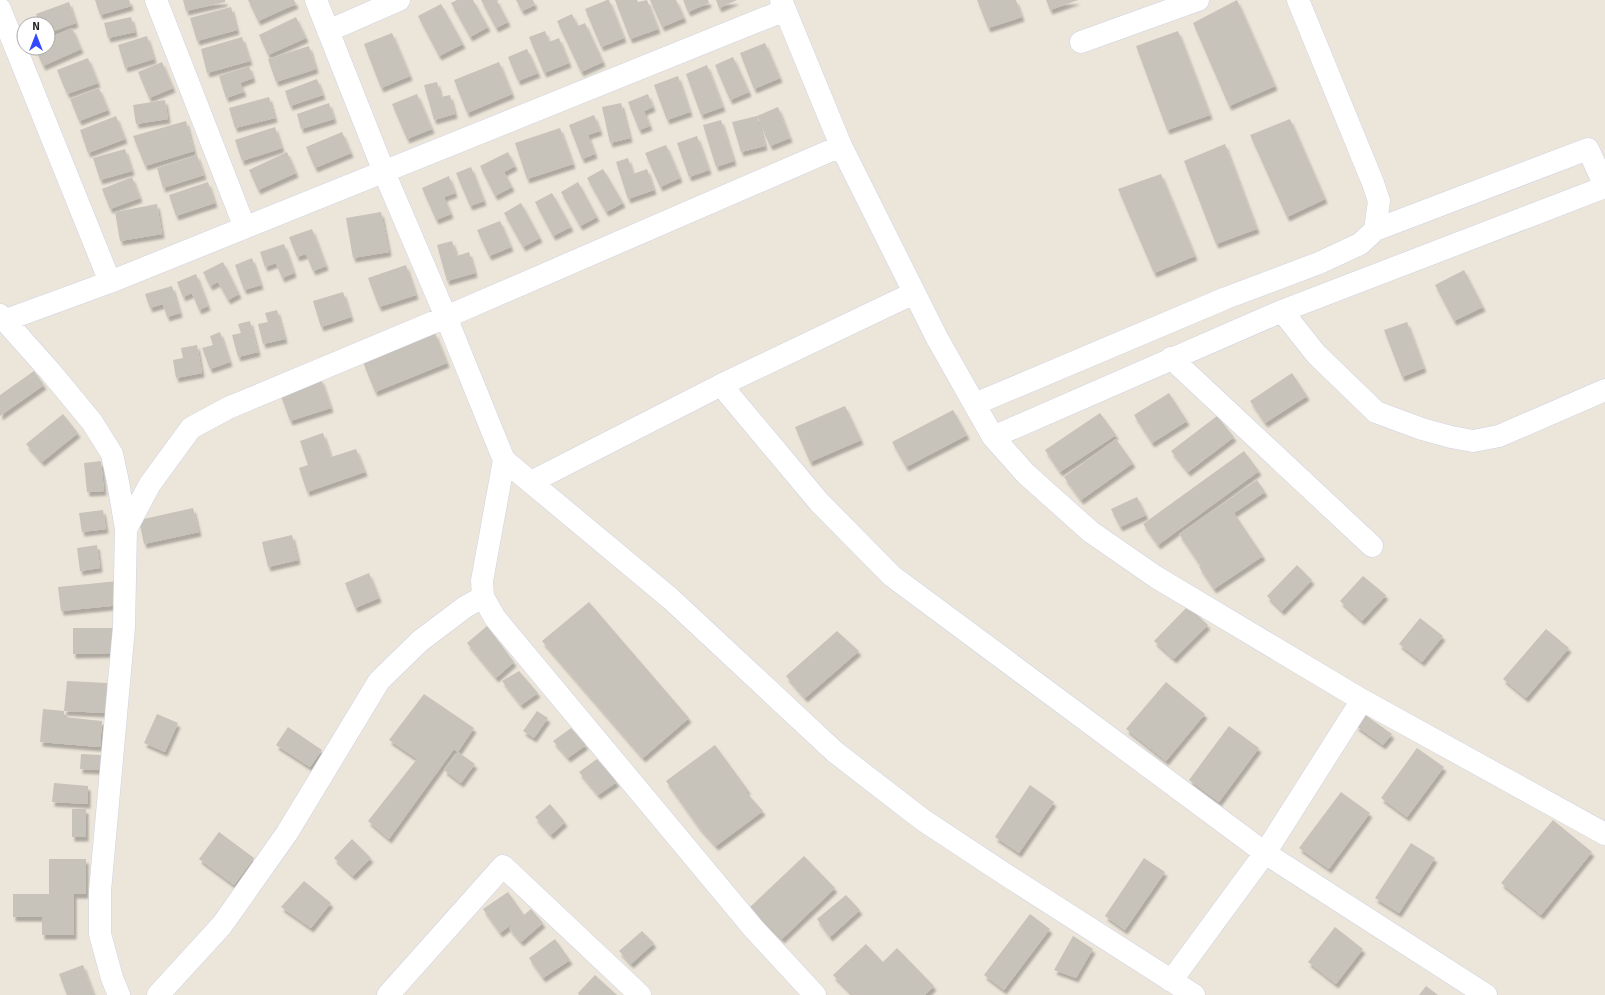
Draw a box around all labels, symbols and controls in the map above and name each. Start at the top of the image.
north arrow [16,16,56,56]
text: N [32,20,40,33]

